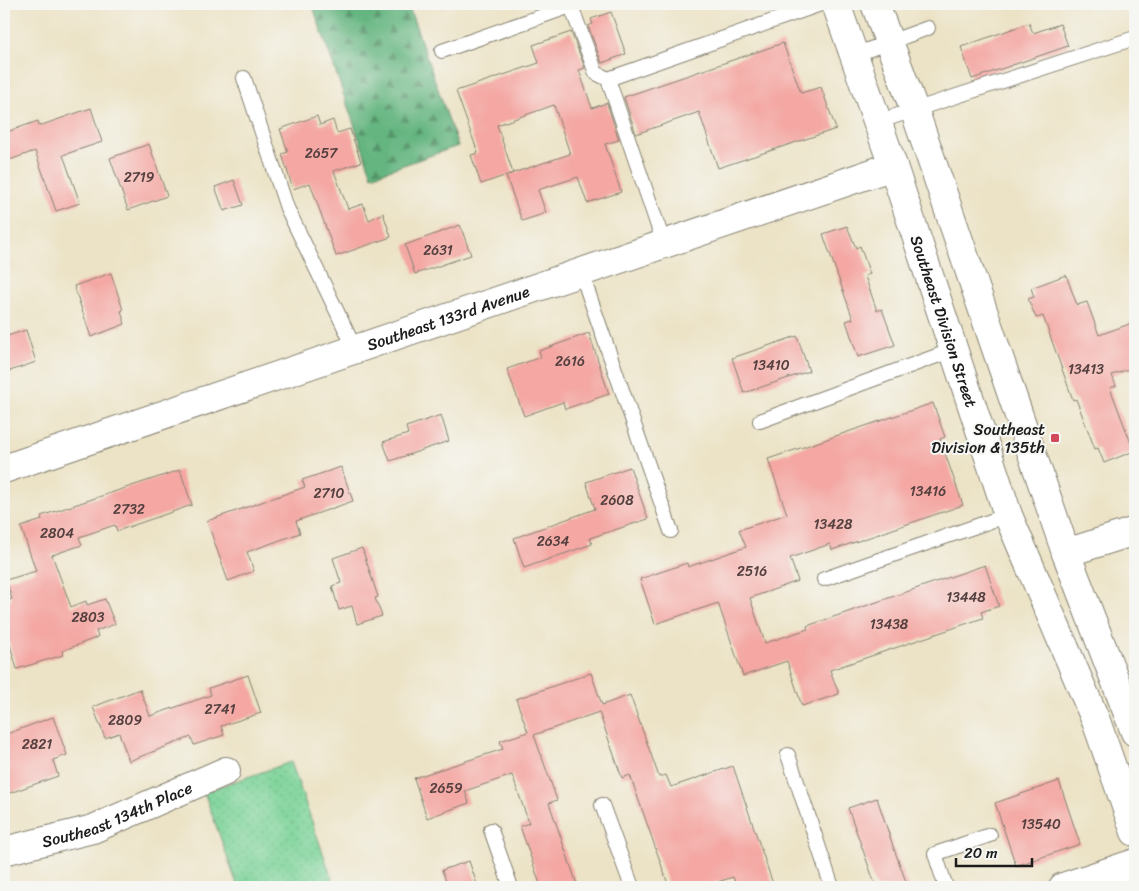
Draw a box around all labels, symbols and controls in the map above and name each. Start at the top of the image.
house number: 2657 [305,141,338,166]
house number: 2719 [124,165,155,190]
street label: Southeast Division Street [902,231,986,411]
house number: 2631 [423,238,453,263]
street label: Southeast 133rd Avenue [363,277,534,359]
house number: 2616 [555,349,585,374]
house number: 13410 [752,353,790,378]
house number: 13413 [1068,357,1104,382]
place label: Southeast Division & 135th [931,415,1045,462]
marker: Southeast Division & 135th [1049,432,1061,444]
house number: 13416 [910,479,946,504]
house number: 2710 [314,481,345,506]
house number: 2608 [600,488,634,513]
house number: 2732 [113,497,145,522]
house number: 13428 [814,512,853,537]
house number: 2804 [40,521,74,546]
house number: 2634 [537,529,569,554]
house number: 2516 [737,559,767,584]
house number: 13448 [946,585,986,610]
house number: 2803 [71,605,105,630]
house number: 13438 [870,612,909,637]
house number: 2741 [205,697,235,722]
house number: 2809 [108,708,142,733]
house number: 2821 [22,732,52,757]
street label: Southeast 134th Place [39,773,197,856]
house number: 2659 [429,776,463,801]
house number: 13540 [1021,812,1061,837]
scale bar [956,836,1033,868]
text: 20 m [964,840,998,866]

